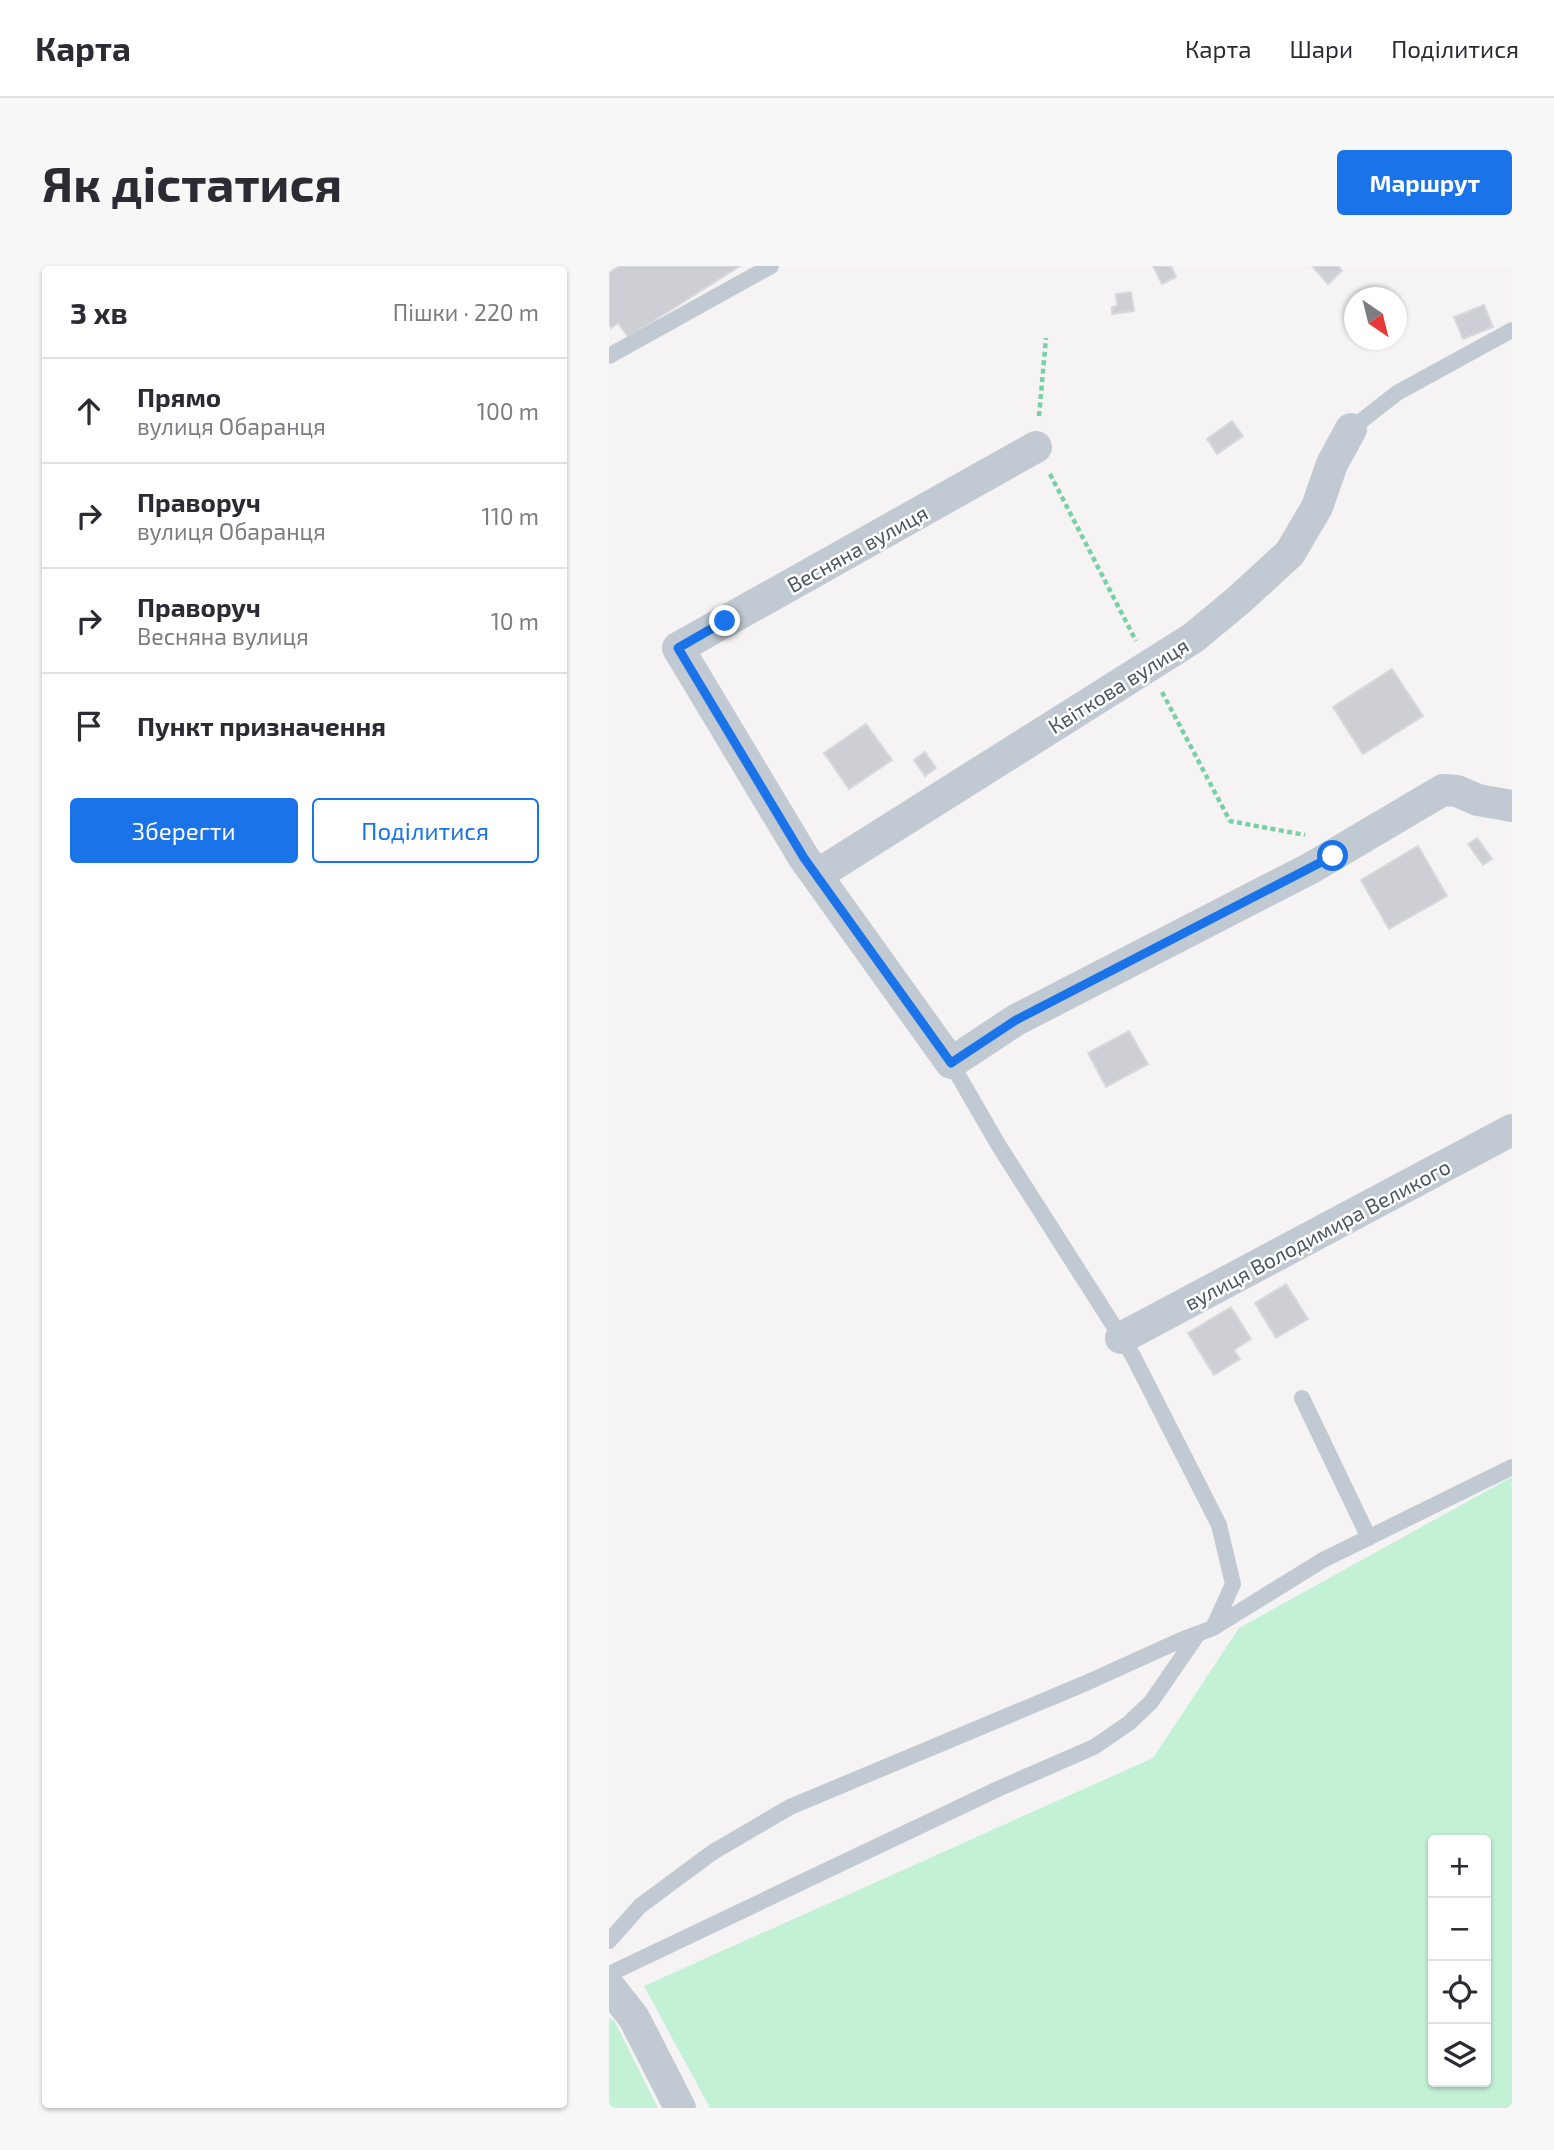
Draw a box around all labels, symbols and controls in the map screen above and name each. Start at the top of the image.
text: Карта [35,28,131,68]
text: Карта [1185,34,1252,63]
text: Шари [1290,34,1353,63]
text: Поділитися [1391,34,1519,63]
button: Маршрут [1337,150,1512,215]
text: Як дістатися [42,153,342,212]
north arrow [1344,287,1407,350]
text: 3 хв [70,294,128,330]
text: Пішки · 220 m [393,298,539,326]
text: Прямо [137,381,221,412]
icon: ahead [70,392,108,430]
text: 100 m [477,397,539,425]
text: вулиця Обаранця [137,412,326,440]
text: Праворуч [137,486,261,517]
icon: right [70,497,108,535]
street label: Весняна вулиця [782,499,932,598]
text: 110 m [482,502,539,530]
text: вулиця Обаранця [137,517,326,545]
text: Праворуч [137,591,261,622]
icon: right [70,602,108,640]
route end [709,605,740,636]
text: 10 m [491,607,539,635]
text: Весняна вулиця [137,622,309,650]
street label: Квіткова вулиця [1043,632,1193,739]
icon: arrive [70,707,108,745]
text: Пункт призначення [137,710,386,741]
button: Зберегти [70,798,298,863]
button: Поділитися [312,798,539,863]
route start [1317,840,1348,871]
street label: вулиця Володимира Великого [1180,1153,1455,1316]
map controls [1428,1835,1491,2087]
button: + [1428,1835,1491,1898]
button: − [1428,1898,1491,1961]
button: locate [1428,1961,1491,2024]
button: layers [1428,2024,1491,2087]

